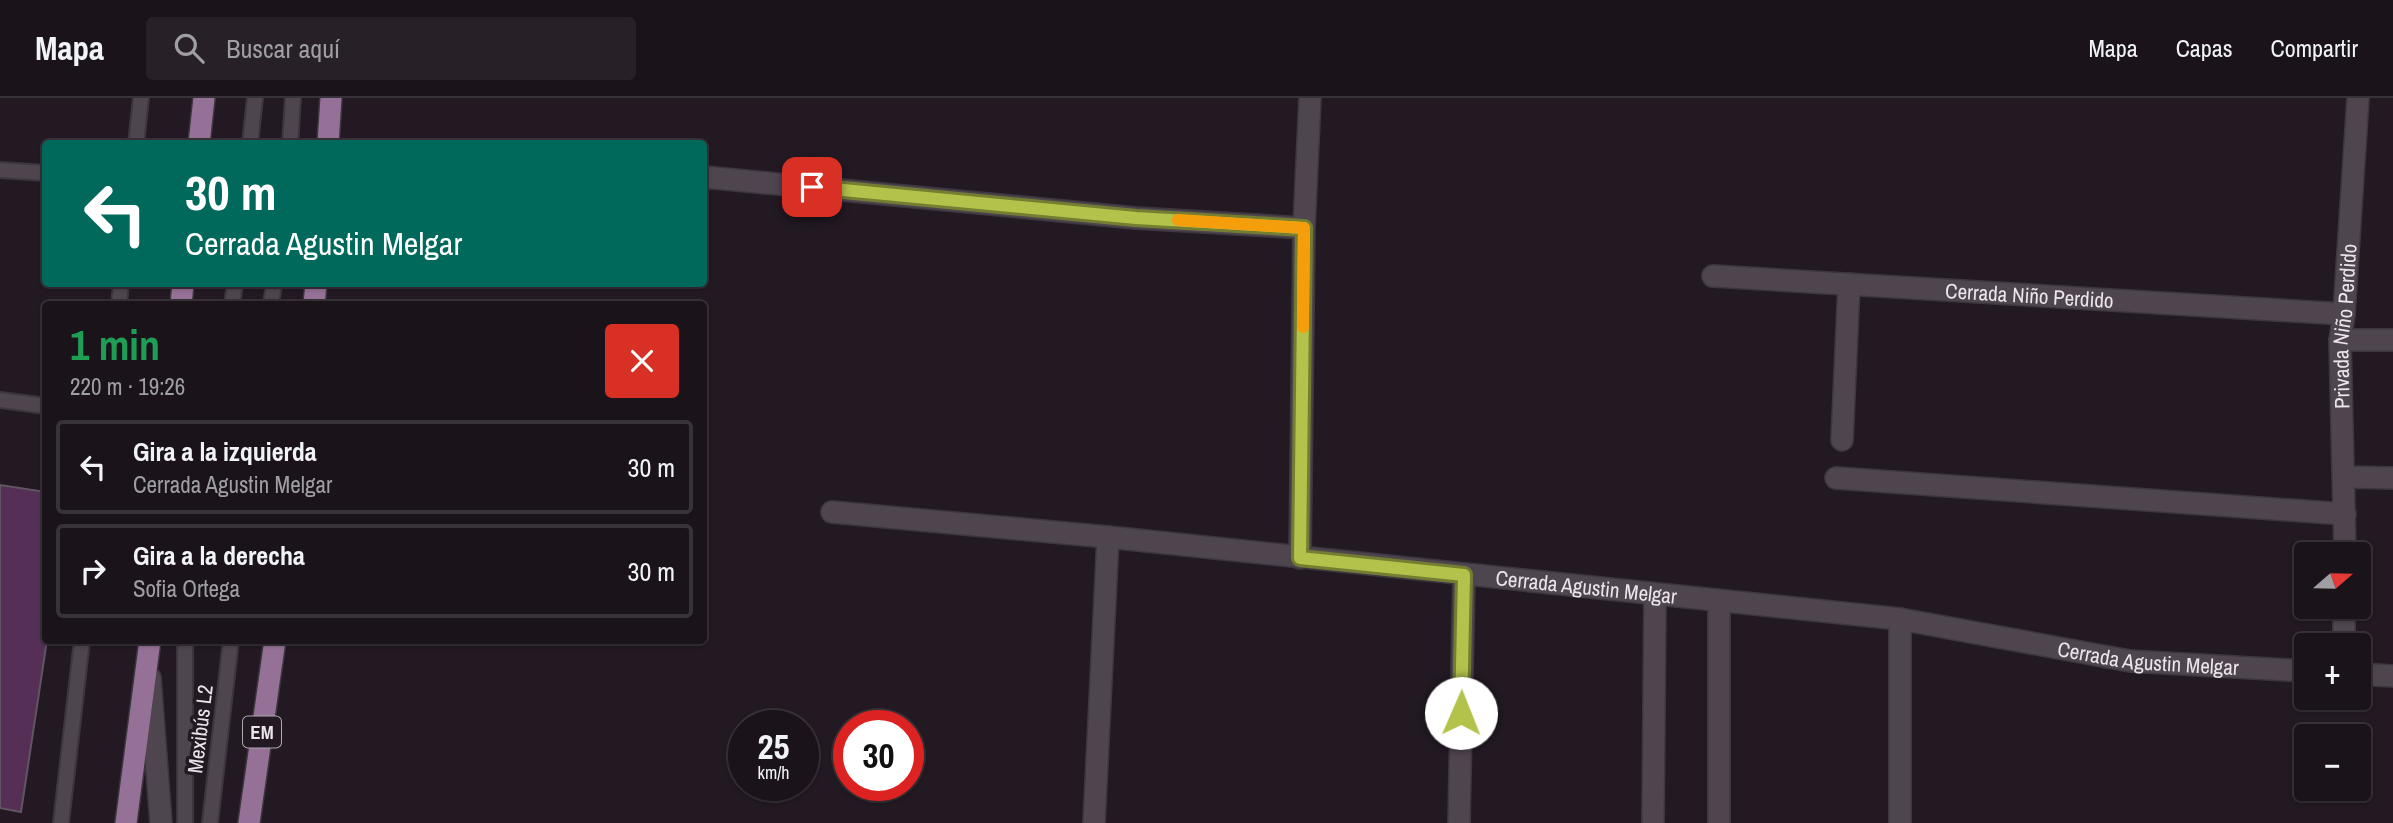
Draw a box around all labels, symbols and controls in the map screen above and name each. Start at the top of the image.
search box [146,17,636,80]
text: Mapa [35,26,104,70]
icon: search [170,29,208,67]
text: Buscar aquí [226,31,340,66]
text: Mapa [2088,32,2138,64]
text: Capas [2176,32,2233,64]
text: Compartir [2271,32,2358,64]
pin [782,157,842,217]
text: 30 m [185,159,277,225]
icon: left [70,168,161,259]
icon: arrive [793,168,831,206]
text: Cerrada Agustin Melgar [185,222,462,265]
street label: Privada Niño Perdido [2325,243,2363,409]
street label: Cerrada Niño Perdido [1944,276,2114,315]
text: 1 min [70,317,160,373]
button: close [605,324,679,398]
text: 220 m · 19:26 [70,371,185,402]
text: Gira a la izquierda [133,434,317,469]
icon: left [74,448,112,486]
text: 30 m [628,450,675,485]
text: Cerrada Agustin Melgar [133,469,332,500]
text: Gira a la derecha [133,538,305,573]
north arrow [2294,542,2371,620]
map controls [2294,542,2371,801]
icon: right [74,552,112,590]
text: 30 m [628,554,675,589]
street label: Cerrada Agustin Melgar [1494,563,1679,610]
text: Sofia Ortega [133,573,240,604]
button: + [2294,633,2371,710]
street label: Cerrada Agustin Melgar [2055,634,2240,682]
position arrow [1424,676,1498,750]
street label: Mexibús L2 [180,683,220,775]
speed limit sign: 30 [833,710,924,801]
road number: EM [243,716,281,748]
text: 25 [758,723,789,770]
button: − [2294,724,2371,801]
text: km/h [758,760,790,785]

